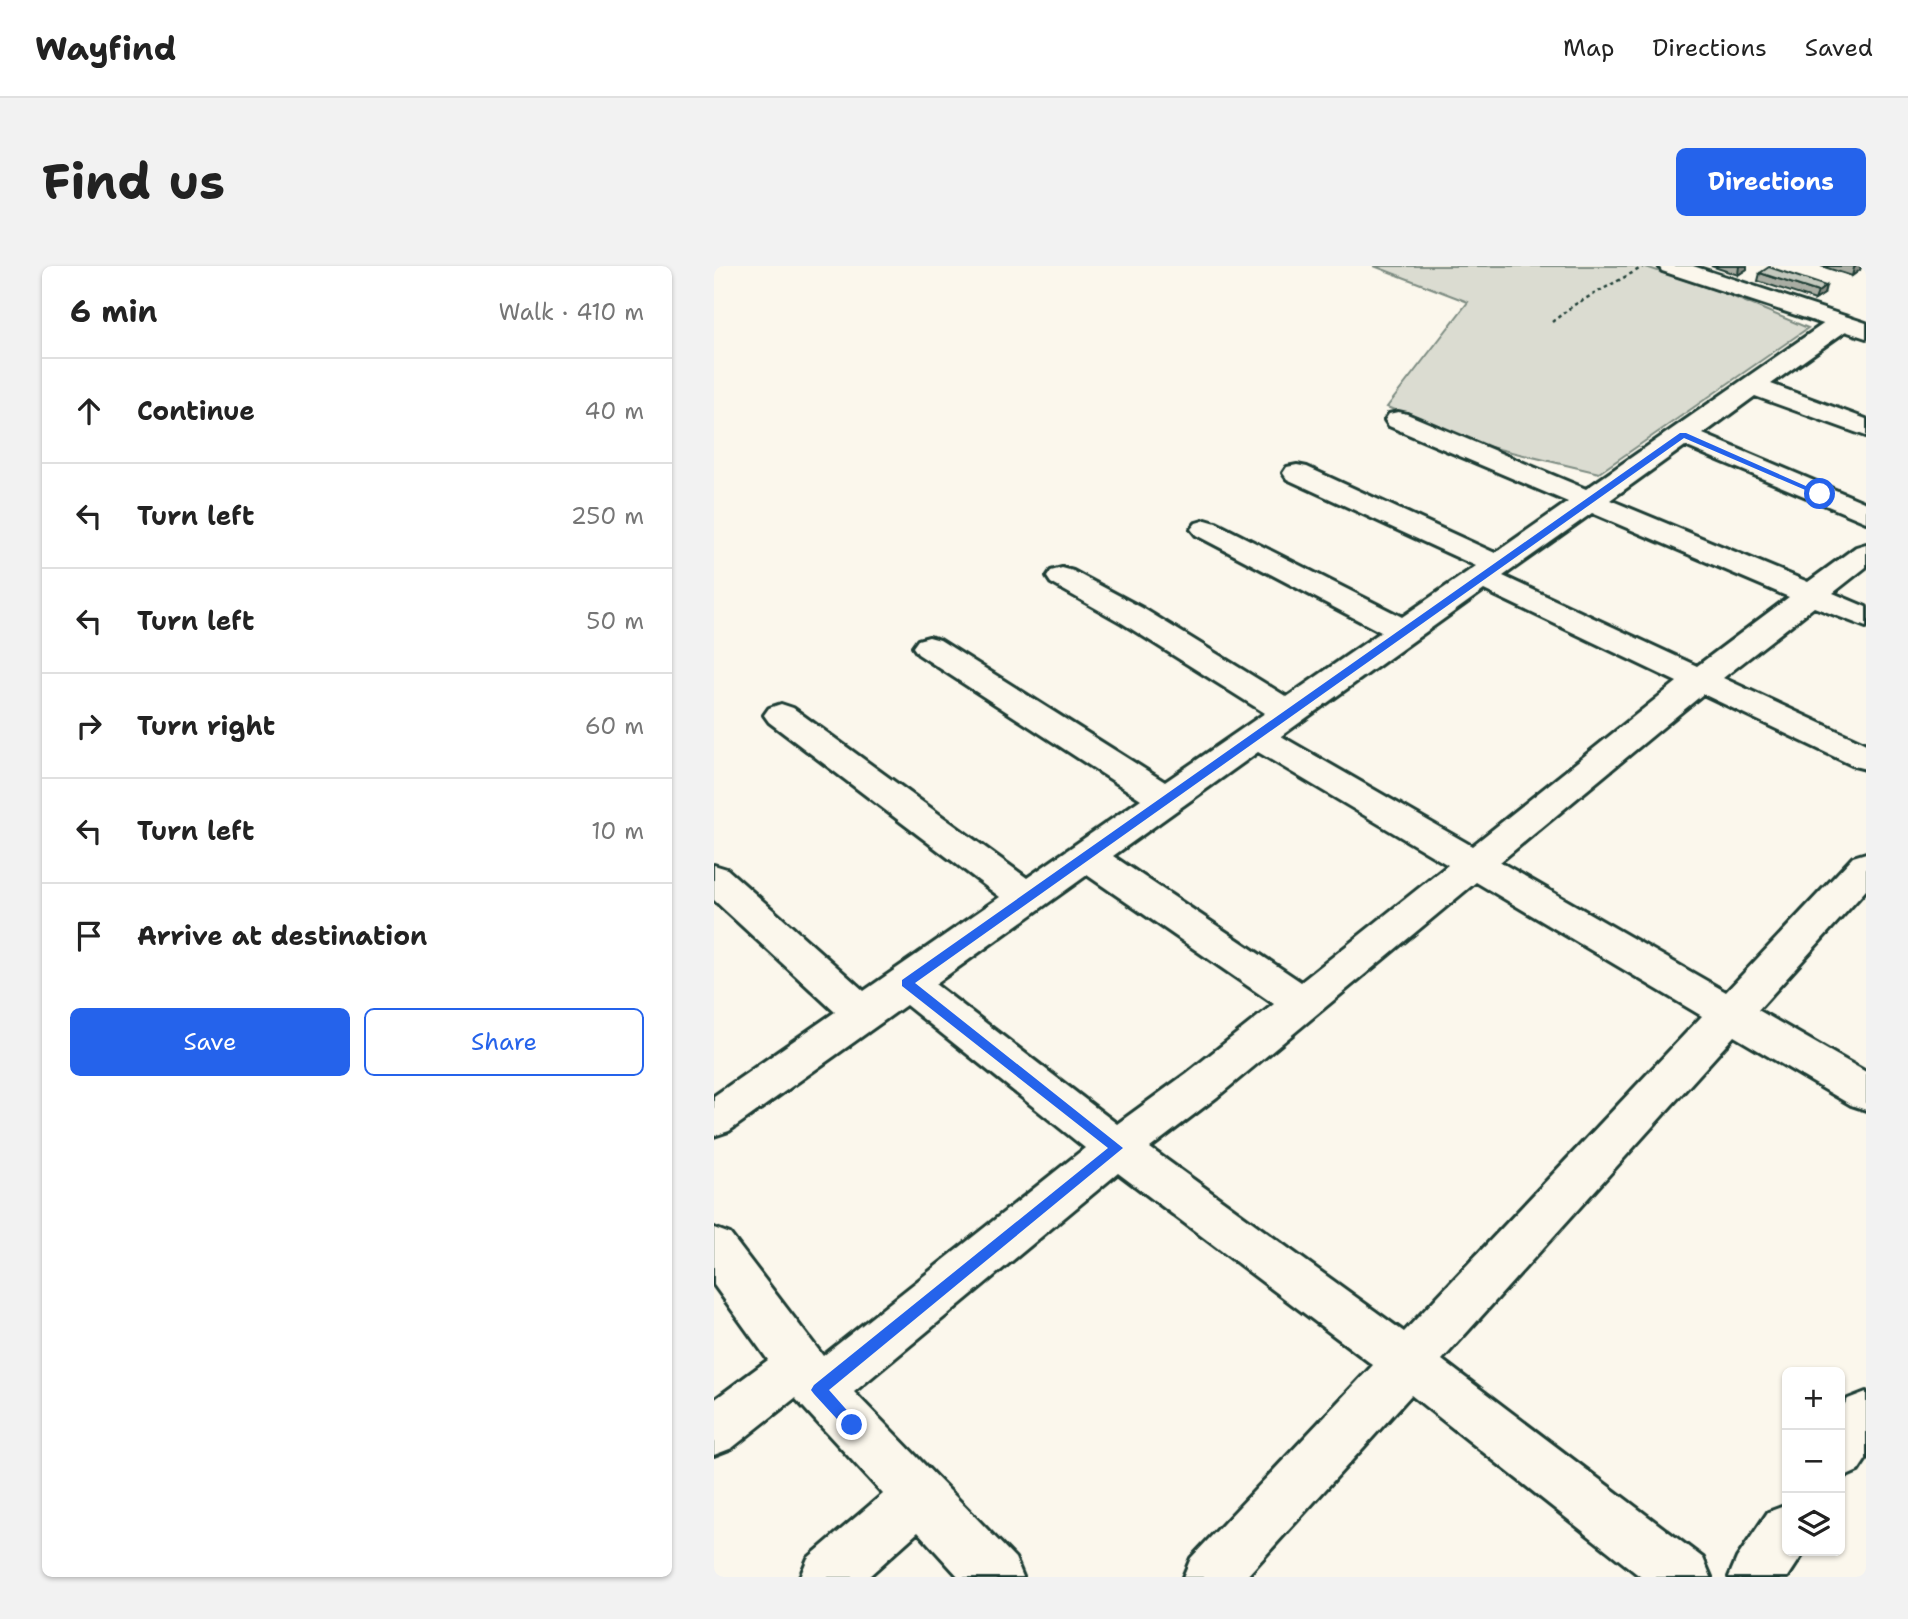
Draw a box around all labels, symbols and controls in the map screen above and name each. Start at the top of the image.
text: Wayfind [35,26,176,71]
text: Map [1563,32,1614,64]
text: Directions [1652,32,1767,64]
text: Saved [1805,32,1873,64]
button: Directions [1676,148,1866,216]
text: Find us [42,149,225,215]
text: 6 min [70,291,157,332]
text: Walk · 410 m [499,297,644,327]
icon: ahead [70,392,108,430]
text: Continue [137,393,255,428]
text: 40 m [584,396,644,426]
route start [1804,478,1835,509]
icon: left [70,497,108,535]
text: Turn left [137,498,254,533]
text: 250 m [571,501,644,531]
icon: left [70,602,108,640]
text: Turn left [137,603,254,638]
text: 50 m [586,606,644,636]
icon: right [70,707,108,745]
text: Turn right [137,708,275,743]
text: 60 m [585,711,644,741]
icon: left [70,812,108,850]
text: Turn left [137,813,254,848]
text: 10 m [591,816,644,846]
icon: arrive [70,917,108,955]
text: Arrive at destination [137,918,427,953]
button: Save [70,1008,350,1076]
button: Share [364,1008,644,1076]
map controls [1782,1367,1845,1556]
button: + [1782,1367,1845,1430]
route end [836,1409,867,1440]
button: − [1782,1430,1845,1493]
button: layers [1782,1493,1845,1556]

